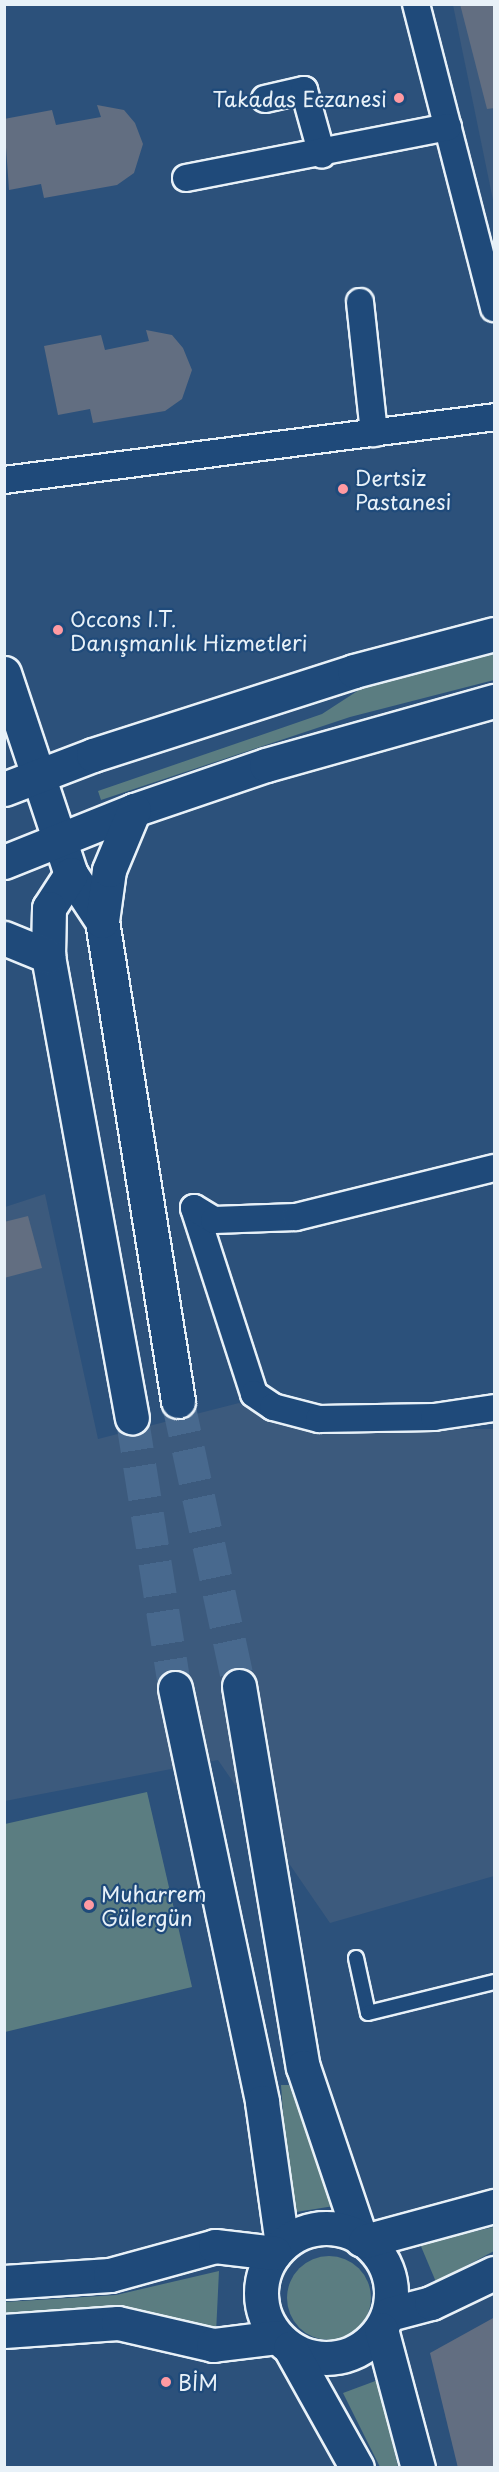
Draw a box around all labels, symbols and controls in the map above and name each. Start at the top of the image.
place label: Takadas Eczanesi [211,85,387,111]
marker: Takadas Eczanesi [392,91,406,105]
place label: Dertsiz Pastanesi [355,464,451,514]
marker: Dertsiz Pastanesi [336,482,350,496]
place label: Occons I.T. Danışmanlık Hizmetleri [70,605,310,655]
marker: Occons I.T. Danışmanlık Hizmetleri [51,623,65,637]
place label: Muharrem Gülergün [101,1880,207,1930]
marker: Muharrem Gülergün [82,1898,96,1912]
place label: BİM [178,2369,218,2395]
marker: BİM [159,2375,173,2389]

